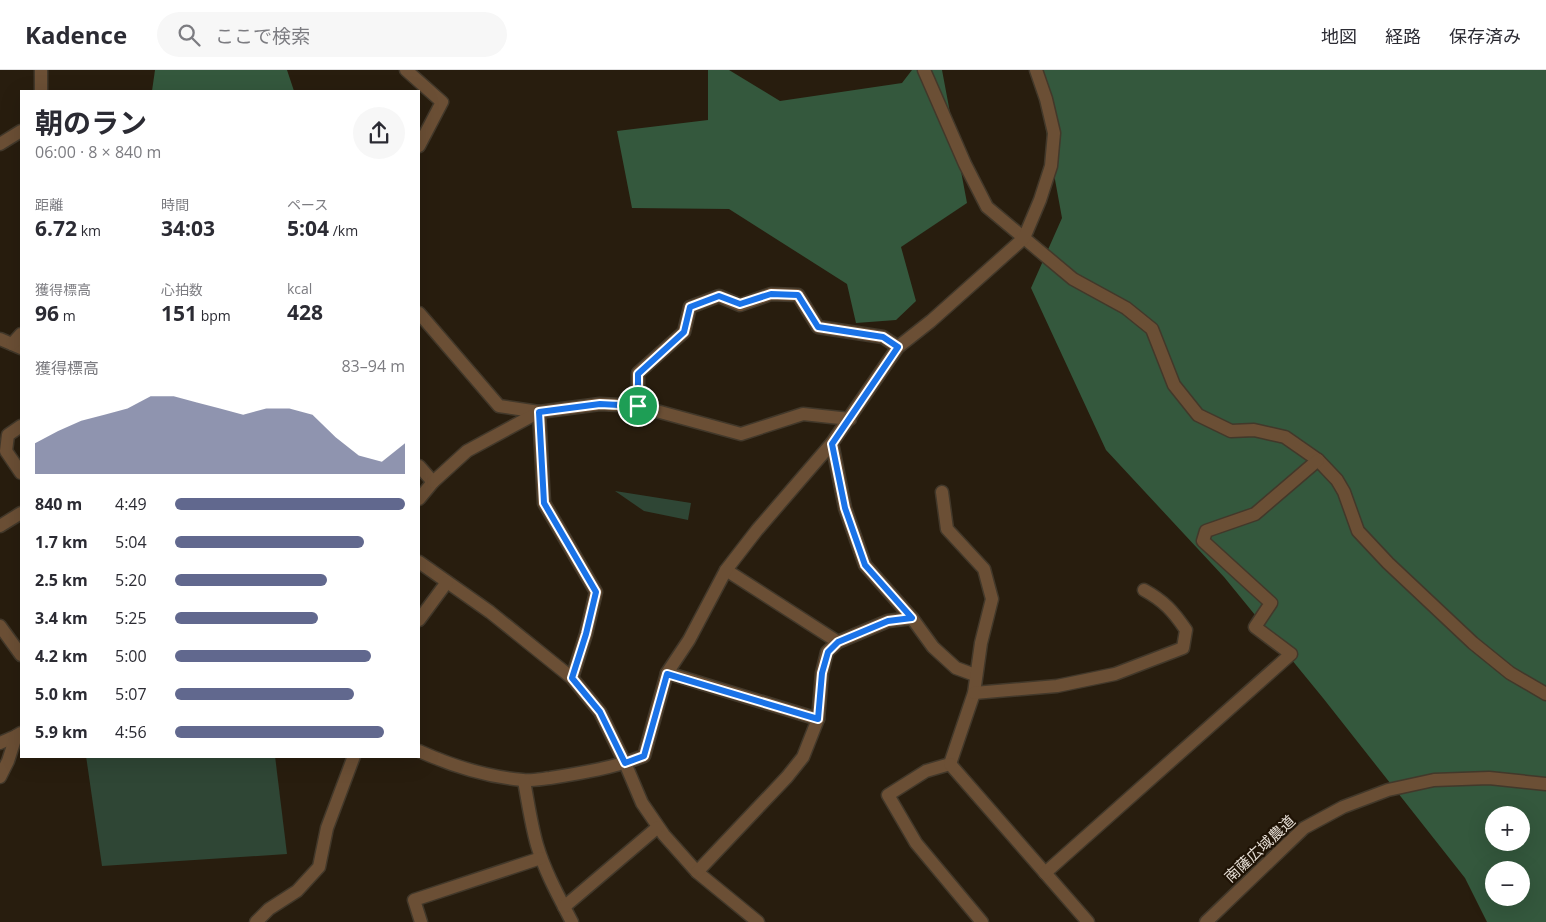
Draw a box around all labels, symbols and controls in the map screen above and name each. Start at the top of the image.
search box [157,12,507,57]
text: Kadence [25,18,127,51]
icon: search [175,21,203,49]
text: ここで検索 [215,23,310,49]
text: 地図 [1321,24,1357,48]
text: 経路 [1385,24,1421,48]
text: 保存済み [1449,24,1521,48]
text: 朝のラン [35,103,147,141]
button: share [353,107,405,159]
text: 06:00 · 8 × 840 m [35,141,161,163]
text: 距離 [35,195,63,214]
text: 時間 [161,195,189,214]
text: ペース [287,195,328,214]
text: 6.72 [35,214,77,242]
text: 34:03 [161,214,215,242]
text: 5:04 [287,214,329,242]
text: km [77,221,101,240]
text: /km [329,221,358,240]
text: kcal [287,279,312,298]
text: 獲得標高 [35,280,91,299]
text: 心拍数 [161,280,203,299]
text: 428 [287,298,323,326]
text: 96 [35,299,59,327]
text: 151 [161,299,197,327]
text: m [59,306,76,325]
text: bpm [197,306,231,325]
text: 83–94 m [341,355,405,377]
text: 獲得標高 [35,357,99,379]
pin [617,385,659,427]
icon: arrive [624,392,652,420]
text: 840 m [35,493,82,515]
text: 4:49 [115,493,147,515]
text: 1.7 km [35,531,88,553]
text: 5:04 [115,531,147,553]
text: 2.5 km [35,569,88,591]
text: 5:20 [115,569,147,591]
text: 3.4 km [35,607,88,629]
text: 5:25 [115,607,147,629]
text: 4.2 km [35,645,88,667]
text: 5:00 [115,645,147,667]
text: 5.0 km [35,683,88,705]
text: 5:07 [115,683,147,705]
text: 5.9 km [35,721,88,743]
text: 4:56 [115,721,147,743]
map controls [1485,806,1530,906]
button: + [1485,806,1530,851]
street label: 南薩広域農道 [1220,810,1299,886]
button: − [1485,861,1530,906]

